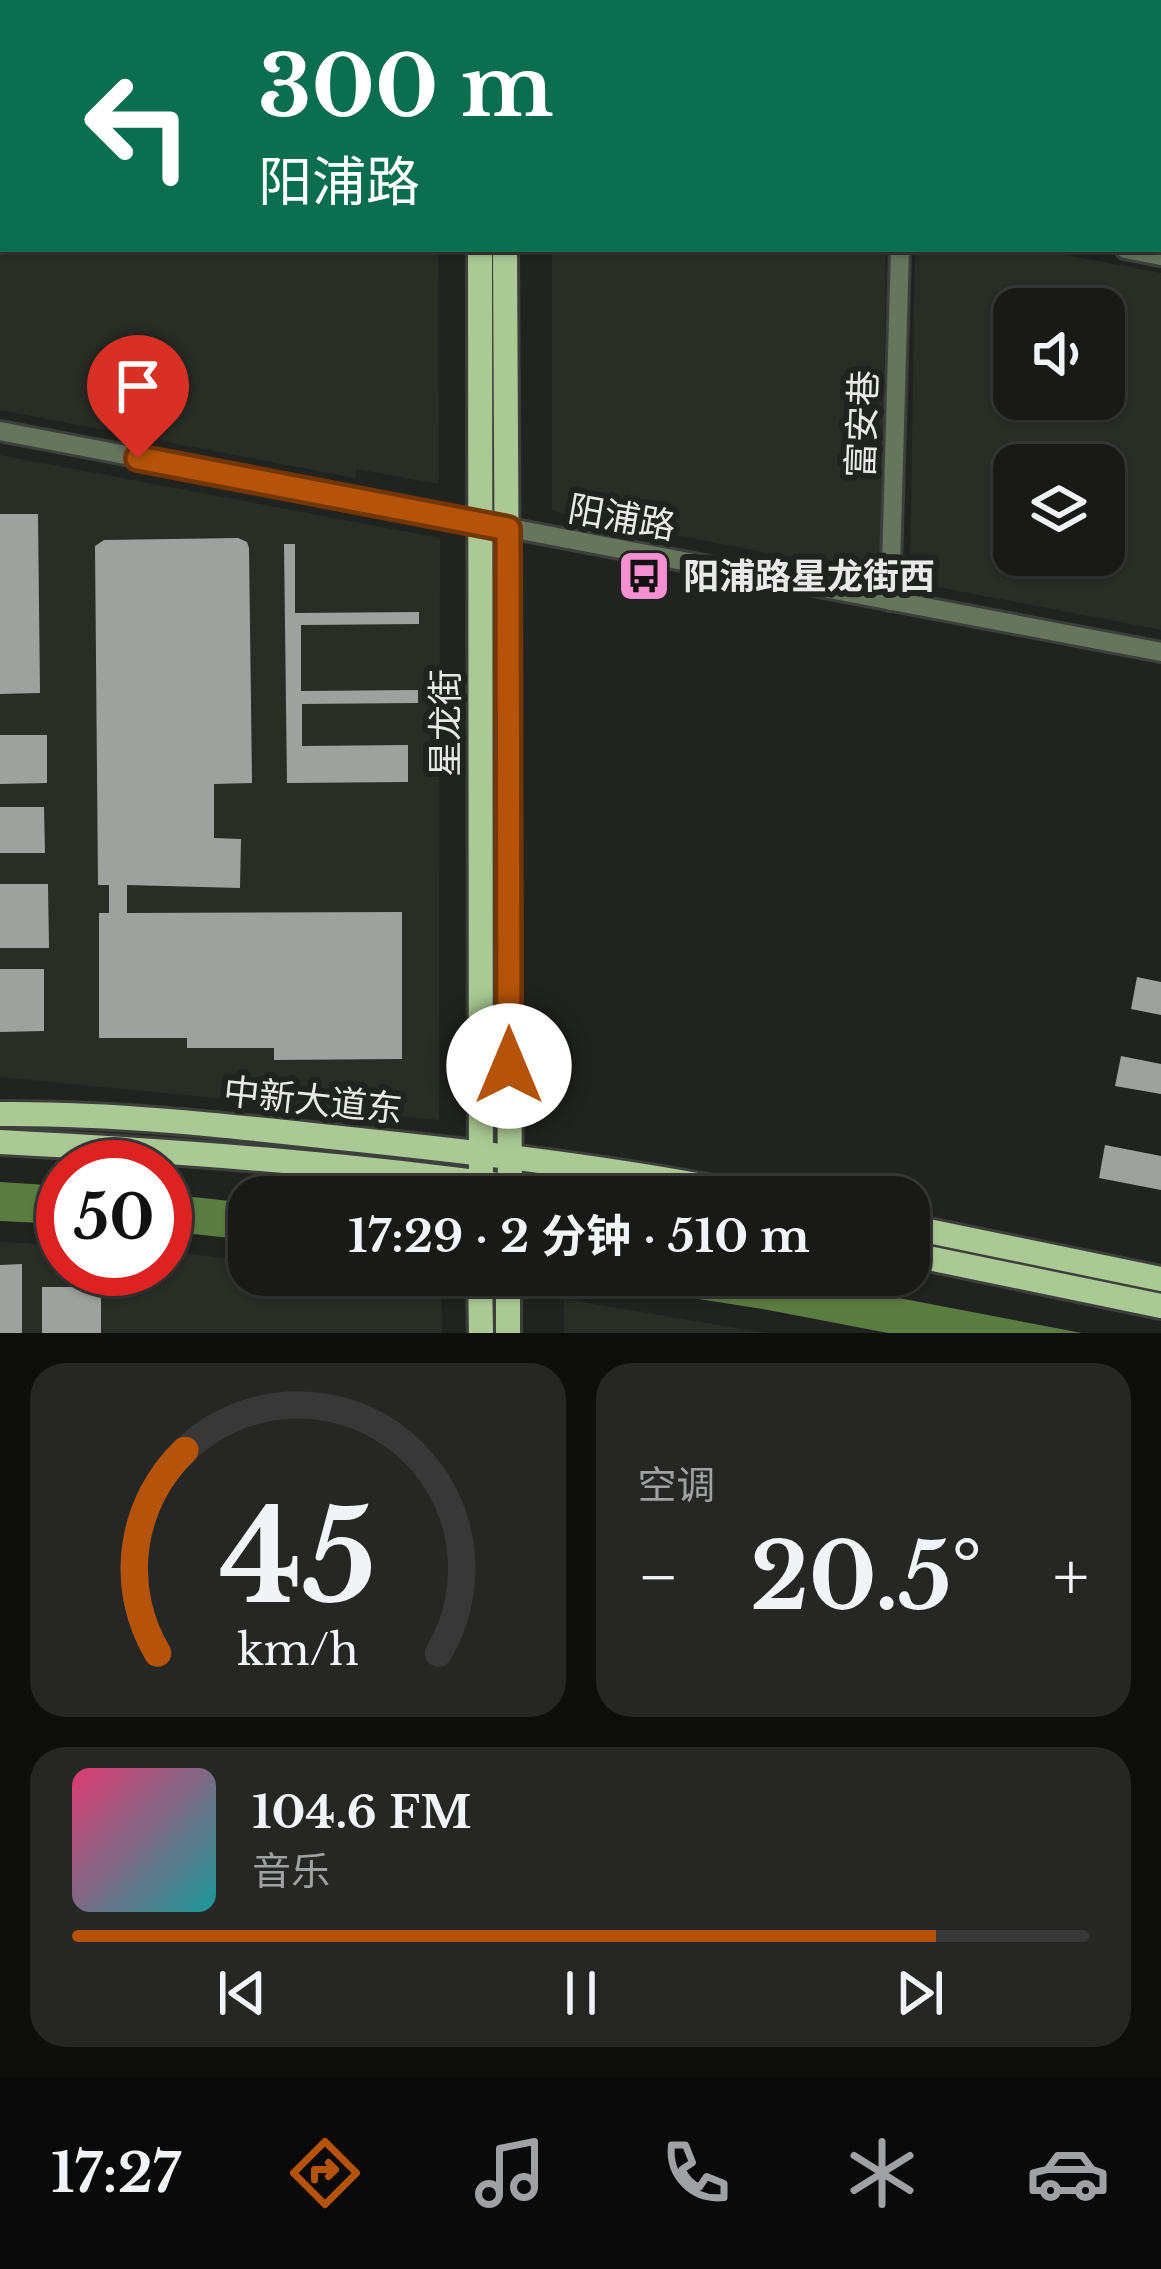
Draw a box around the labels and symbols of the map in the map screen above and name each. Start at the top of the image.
pin [87,335,189,458]
street label: 富安巷 [838,369,887,479]
street label: 阳浦路 [565,486,679,549]
bus stop icon: 阳浦路星龙街西 [616,548,672,604]
place label: 阳浦路星龙街西 [683,554,935,599]
street label: 星龙街 [423,669,468,777]
position arrow [446,1003,572,1129]
street label: 中新大道东 [221,1069,405,1132]
speed limit sign: 50 [36,1140,192,1296]

